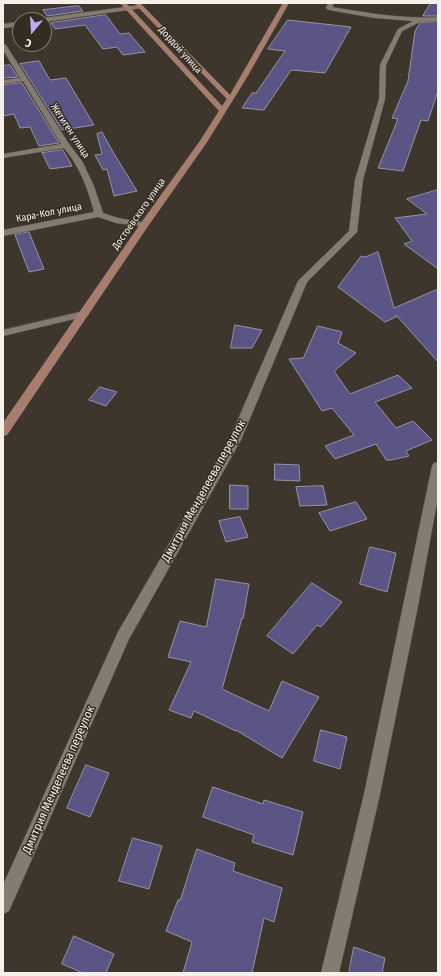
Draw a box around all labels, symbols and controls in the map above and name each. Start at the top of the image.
north arrow [12,12,52,52]
street label: Дордой улица [156,24,204,76]
text: С [24,36,33,50]
street label: Жетиген улица [48,101,92,161]
street label: Достоевского улица [110,176,168,252]
street label: Кара-Кол улица [15,201,83,225]
street label: Дмитрия Менделеева переулок [159,417,249,565]
street label: Дмитрия Менделеева переулок [20,704,98,856]

